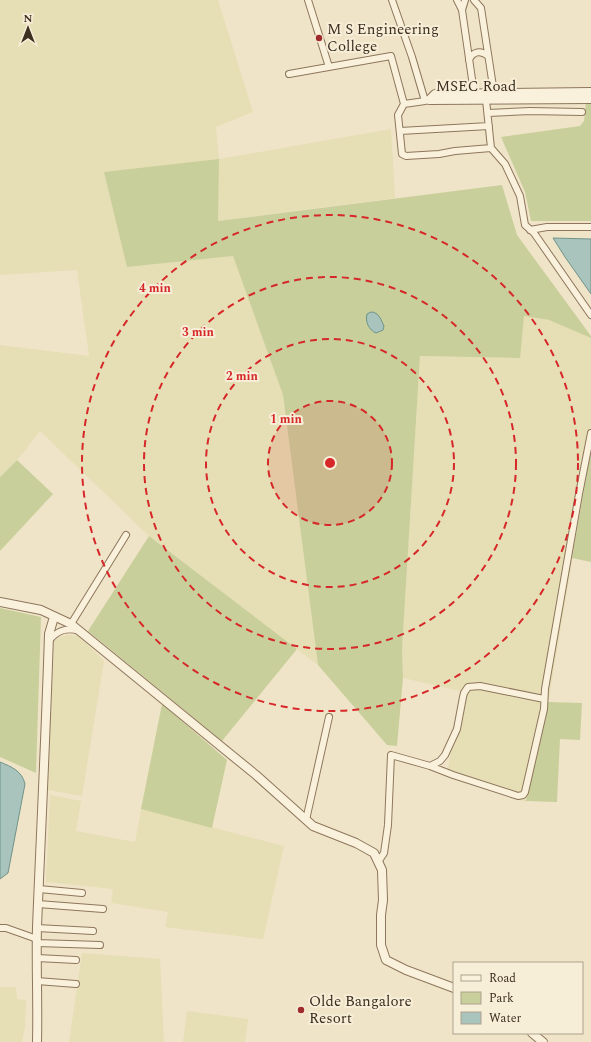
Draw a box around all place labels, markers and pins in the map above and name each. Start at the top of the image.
place label: M S Engineering College [327,18,439,58]
marker: M S Engineering College [314,33,324,43]
centre of rings [323,456,337,470]
place label: Olde Bangalore Resort [309,990,412,1030]
marker: Olde Bangalore Resort [296,1005,306,1015]

